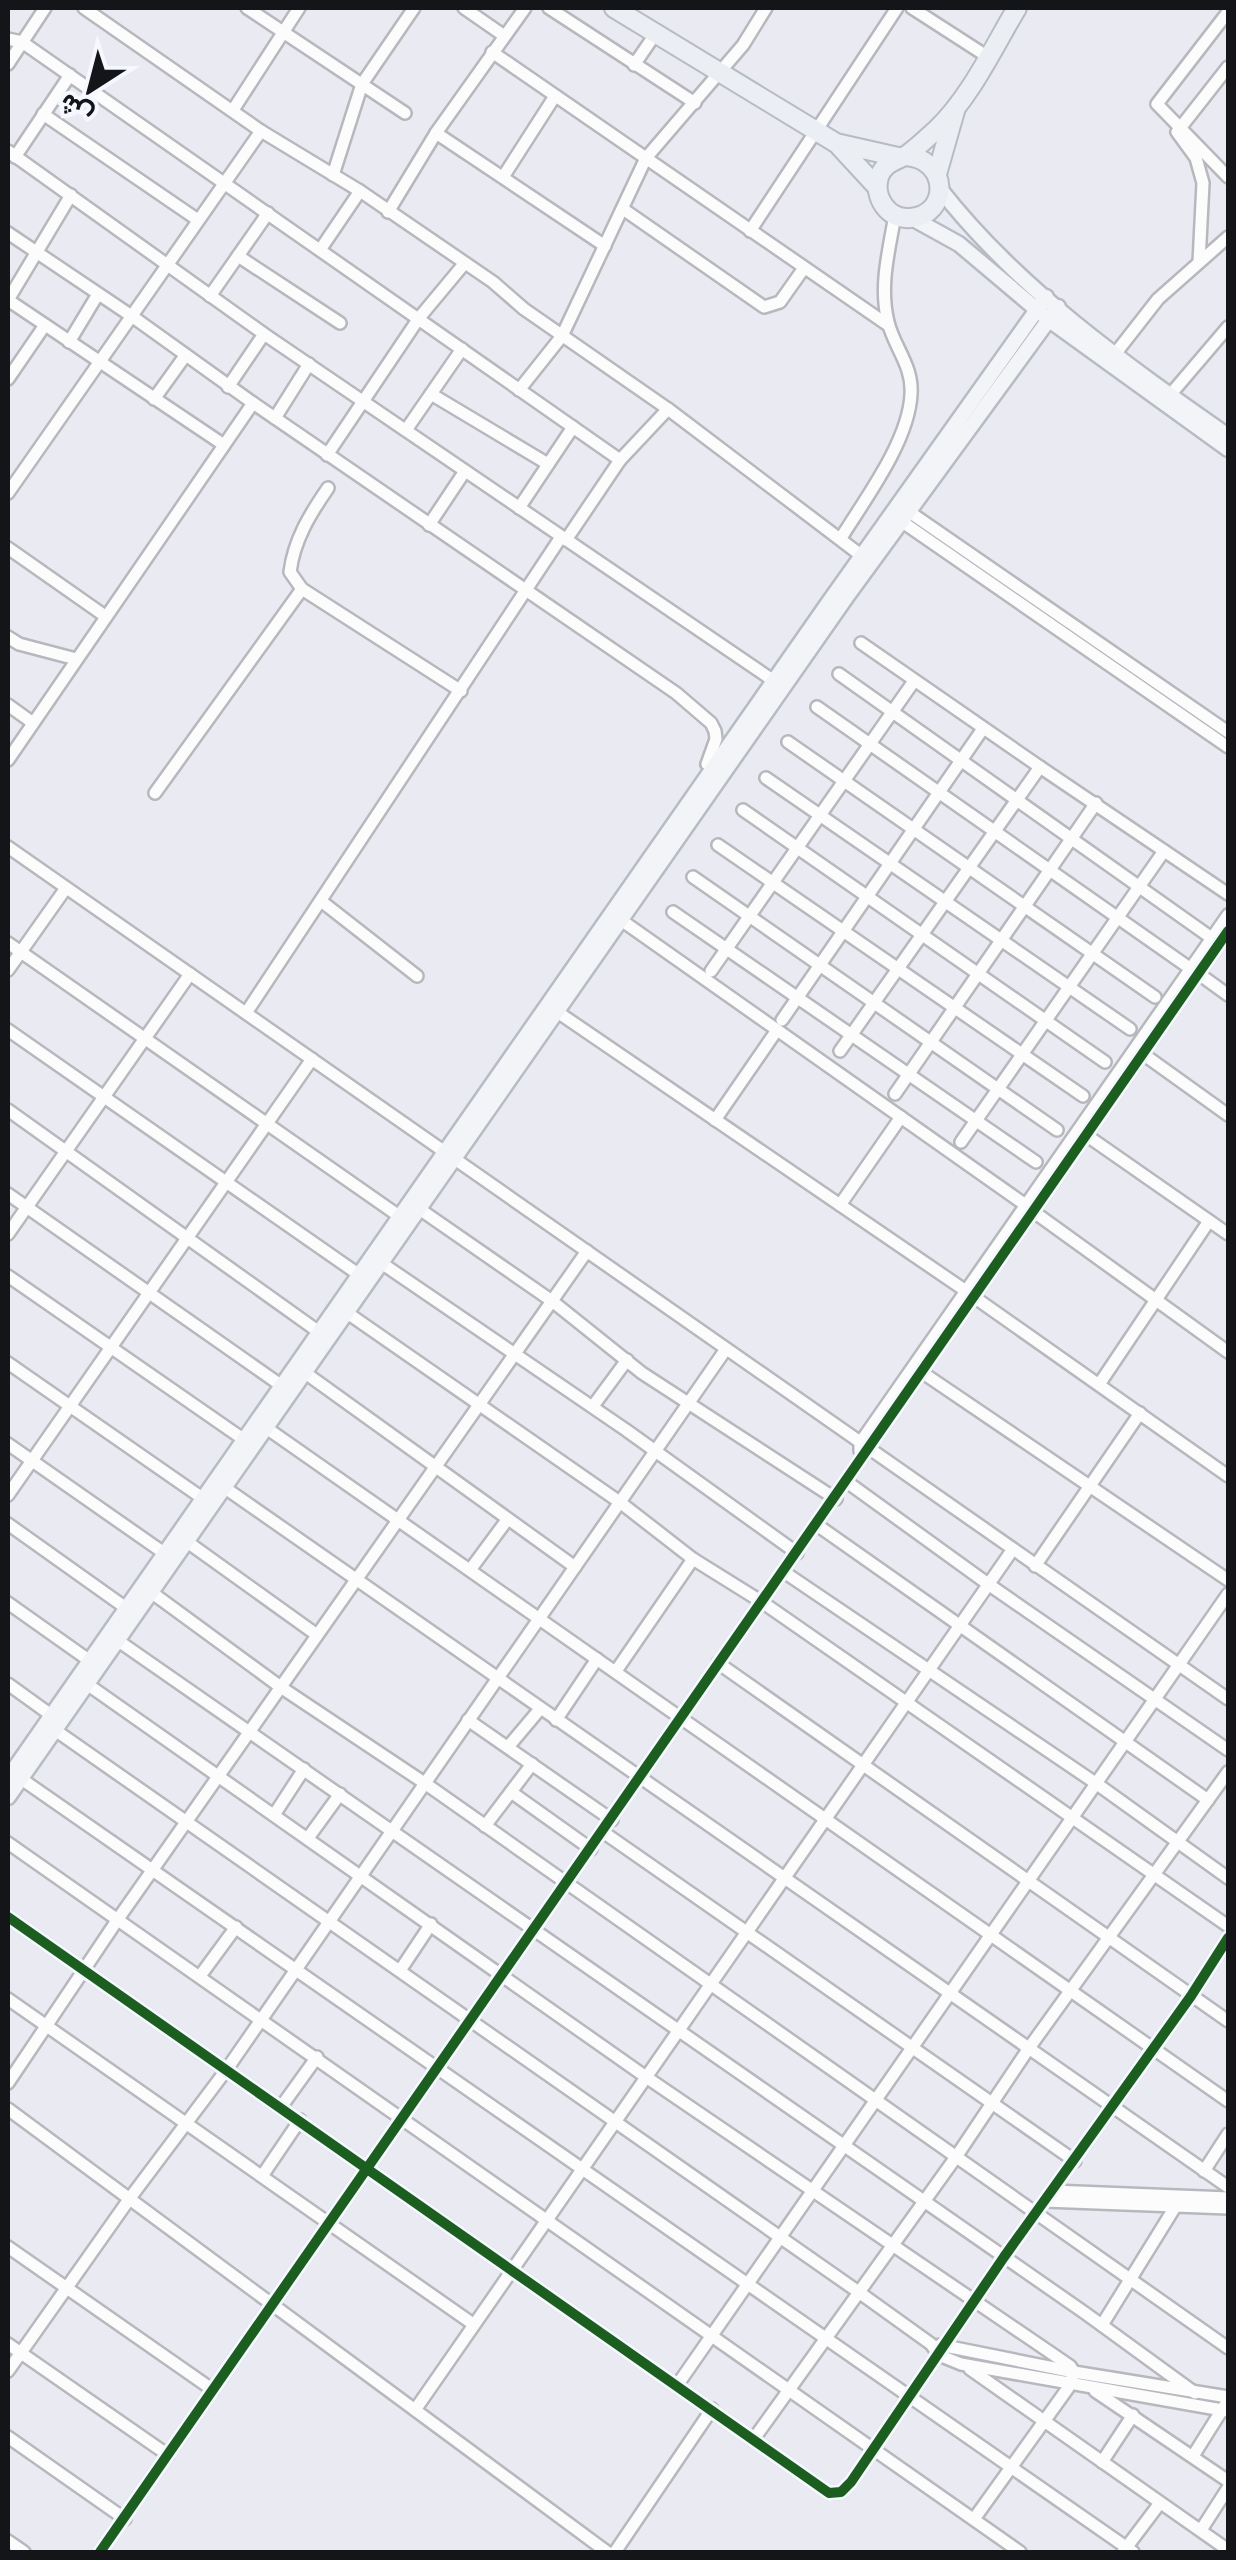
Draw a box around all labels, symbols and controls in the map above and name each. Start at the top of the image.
north arrow [40,40,140,140]
text: ش [49,83,101,138]

